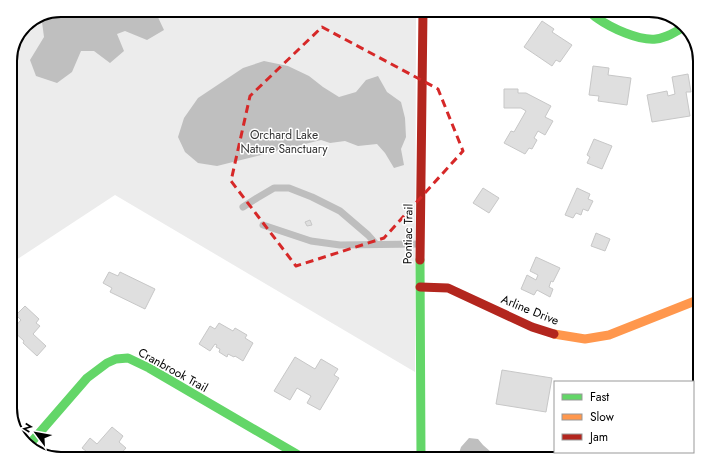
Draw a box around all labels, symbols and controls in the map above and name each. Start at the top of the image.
park label: Orchard Lake Nature Sanctuary [240,126,328,158]
street label: Pontiac Trail [398,204,418,264]
street label: Arline Drive [498,290,562,330]
street label: Cranbrook Trail [135,343,211,397]
legend [554,381,694,453]
text: Fast [590,388,609,406]
text: Slow [590,408,615,426]
north arrow [16,413,56,453]
text: N [18,420,37,436]
text: Jam [588,428,608,446]

